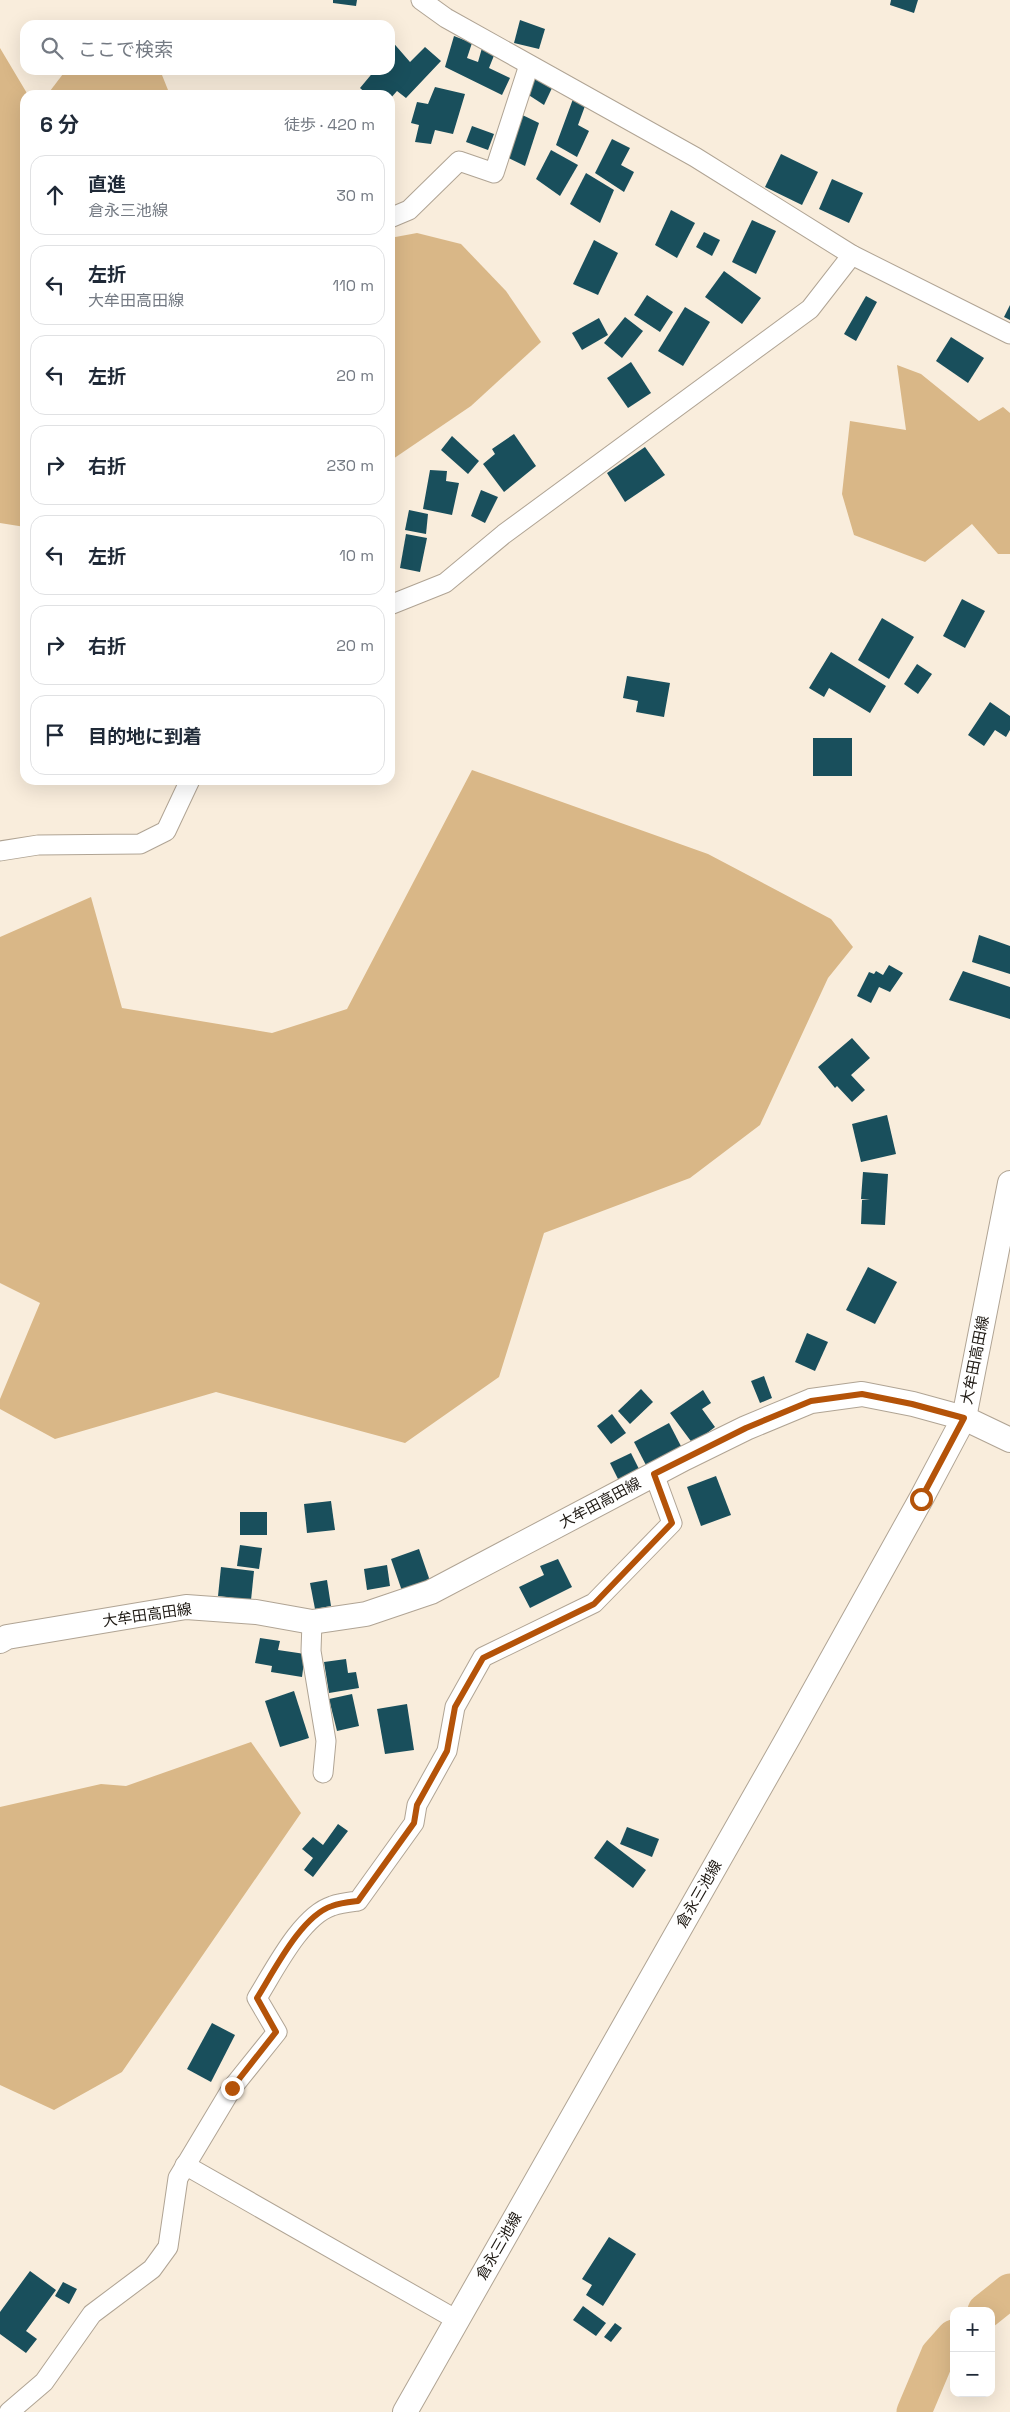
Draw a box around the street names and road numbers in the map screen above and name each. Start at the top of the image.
street label: 大牟田高田線 [957,1314,992,1406]
street label: 大牟田高田線 [556,1473,644,1532]
street label: 大牟田高田線 [101,1599,193,1630]
street label: 倉永三池線 [672,1857,726,1931]
street label: 倉永三池線 [472,2209,526,2283]

